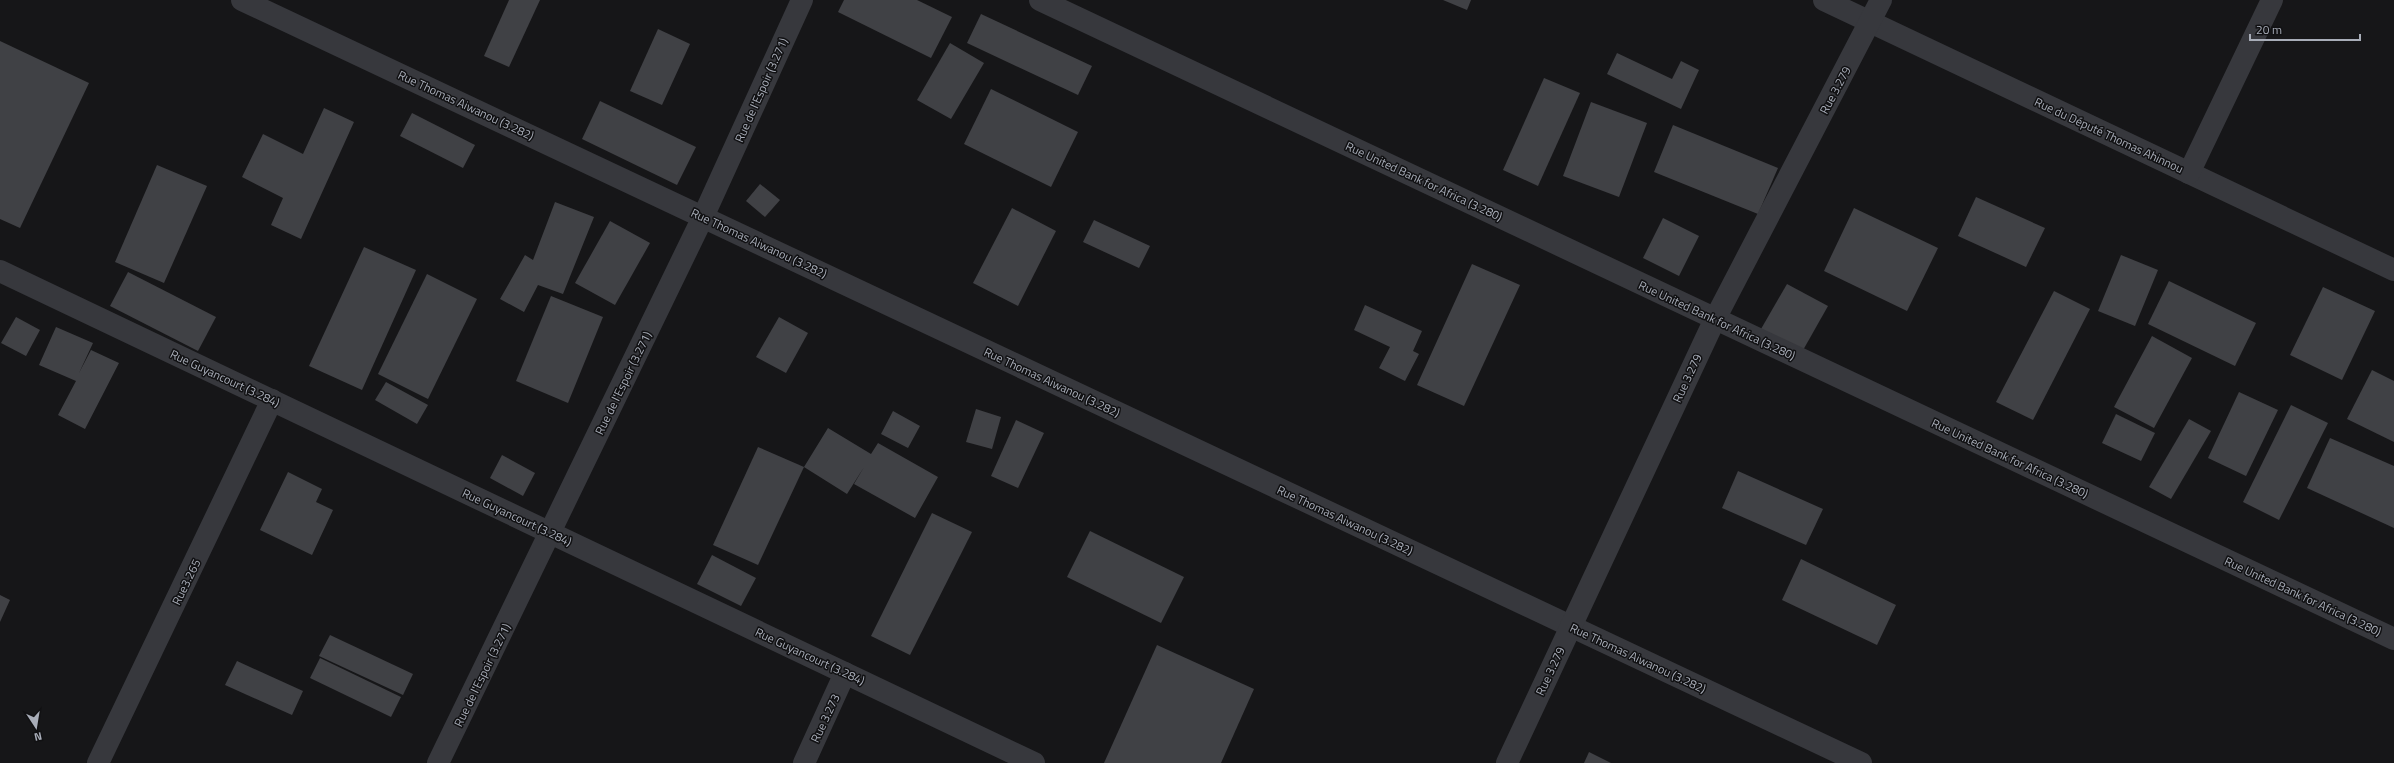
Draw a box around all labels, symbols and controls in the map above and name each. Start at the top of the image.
scale bar [2250,16,2360,42]
text: 20 m [2256,20,2282,39]
street label: Rue de l'Espoir (3.271) [729,35,793,145]
street label: Rue 3.279 [1814,62,1856,117]
street label: Rue Thomas Aiwanou (3.282) [395,65,537,145]
street label: Rue du Député Thomas Ahinnou [2031,92,2187,178]
street label: Rue United Bank for Africa (3.280) [1342,136,1506,226]
street label: Rue Thomas Aiwanou (3.282) [688,203,830,283]
street label: Rue United Bank for Africa (3.280) [1635,275,1799,365]
street label: Rue de l'Espoir (3.271) [590,328,656,438]
street label: Rue Thomas Aiwanou (3.282) [981,342,1123,422]
street label: Rue Guyancourt (3.284) [167,344,283,412]
street label: Rue 3.279 [1667,350,1707,406]
street label: Rue United Bank for Africa (3.280) [1928,413,2092,503]
street label: Rue Thomas Aiwanou (3.282) [1274,480,1416,560]
street label: Rue Guyancourt (3.284) [459,483,575,551]
street label: Rue United Bank for Africa (3.280) [2221,551,2385,641]
street label: Rue3.265 [167,555,205,608]
street label: Rue Thomas Aiwanou (3.282) [1567,618,1709,698]
street label: Rue de l'Espoir (3.271) [449,620,515,730]
street label: Rue Guyancourt (3.284) [752,622,868,690]
street label: Rue 3.279 [1530,643,1570,699]
street label: Rue 3.273 [805,690,845,746]
north arrow [16,707,56,747]
text: N [33,728,43,745]

